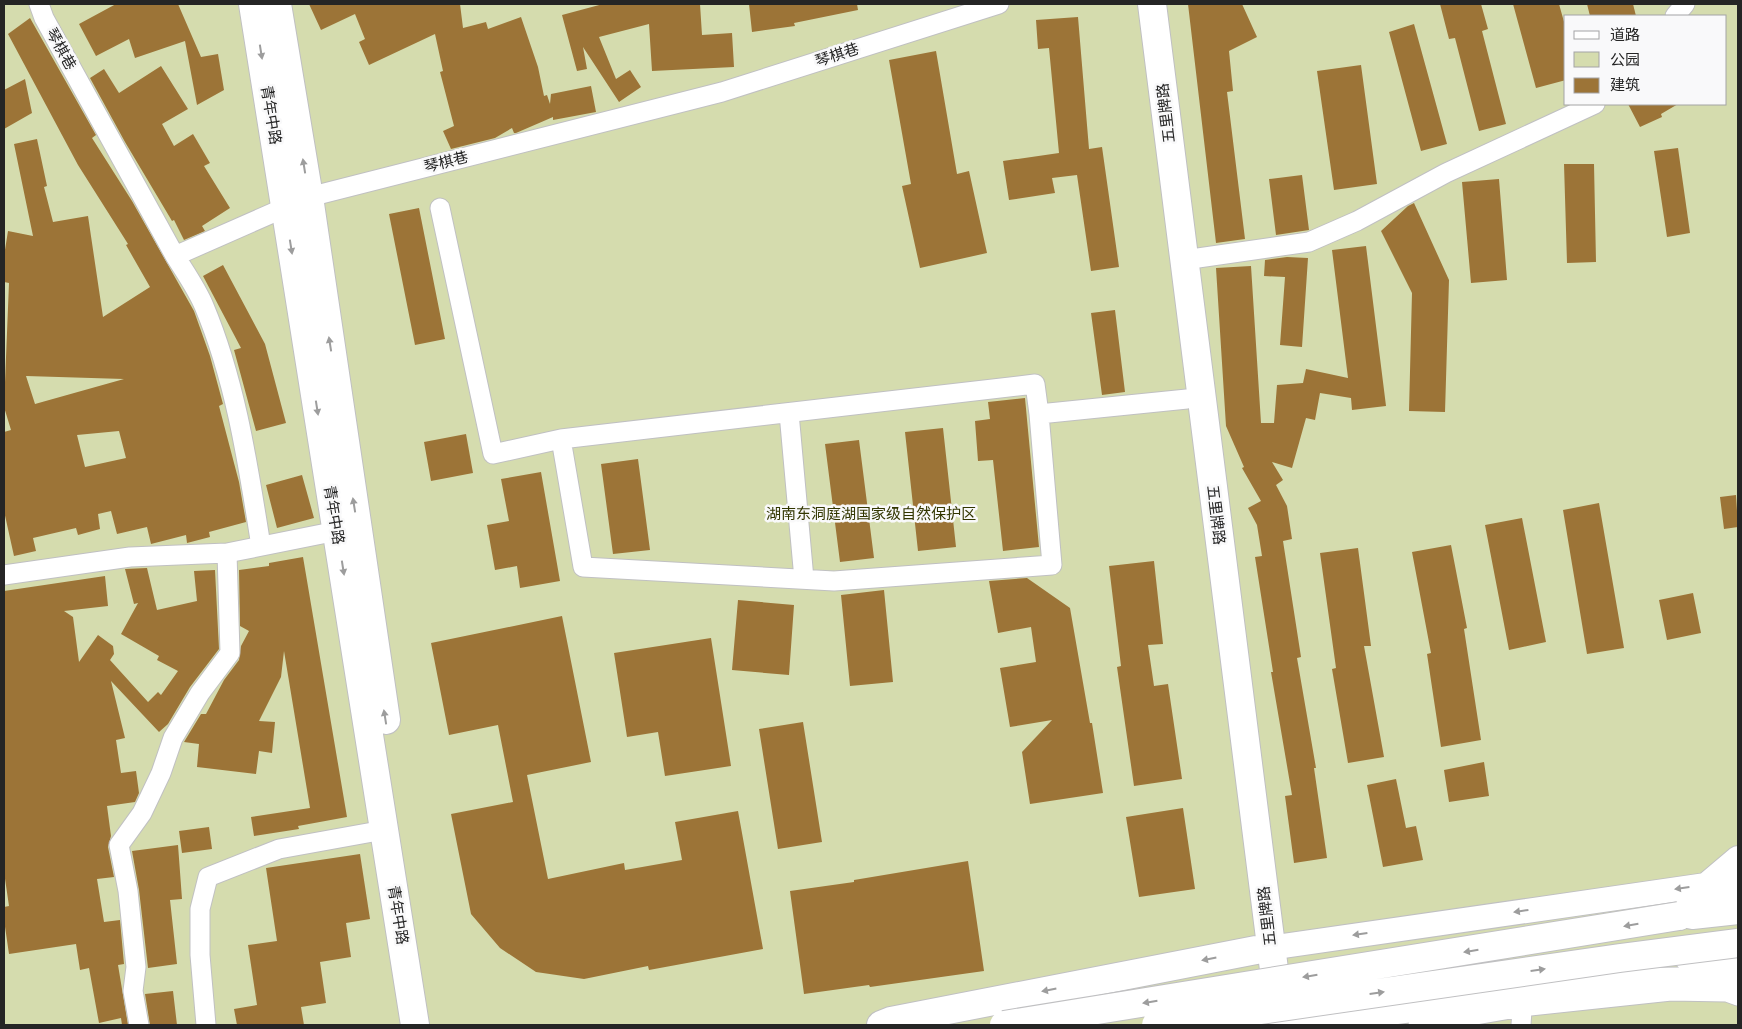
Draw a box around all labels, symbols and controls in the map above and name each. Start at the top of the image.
legend [1564,15,1727,105]
street label: 琴棋巷 [43,25,80,73]
text: 道路 [1610,26,1640,43]
street label: 琴棋巷 [813,39,861,70]
one-way arrow [257,44,265,60]
text: 公园 [1610,51,1640,68]
text: 建筑 [1610,76,1640,93]
street label: 五里牌路 [1153,82,1178,144]
street label: 青年中路 [258,84,285,146]
street label: 琴棋巷 [422,148,470,175]
one-way arrow [299,158,307,174]
one-way arrow [288,239,296,255]
one-way arrow [325,336,333,352]
one-way arrow [313,400,321,416]
street label: 青年中路 [321,484,348,546]
street label: 五里牌路 [1204,484,1229,546]
one-way arrow [349,496,357,512]
park label: 湖南东洞庭湖国家级自然保护区 [766,505,976,522]
one-way arrow [339,560,347,576]
one-way arrow [381,709,389,725]
street label: 青年中路 [385,884,412,946]
one-way arrow [1673,884,1689,892]
street label: 五里牌路 [1254,885,1279,947]
one-way arrow [1513,907,1529,915]
one-way arrow [1623,921,1639,929]
one-way arrow [1352,930,1368,938]
one-way arrow [1463,947,1479,955]
one-way arrow [1201,955,1216,963]
one-way arrow [1530,965,1546,973]
one-way arrow [1302,973,1318,981]
one-way arrow [1041,987,1057,995]
one-way arrow [1370,989,1386,997]
one-way arrow [1142,998,1158,1006]

